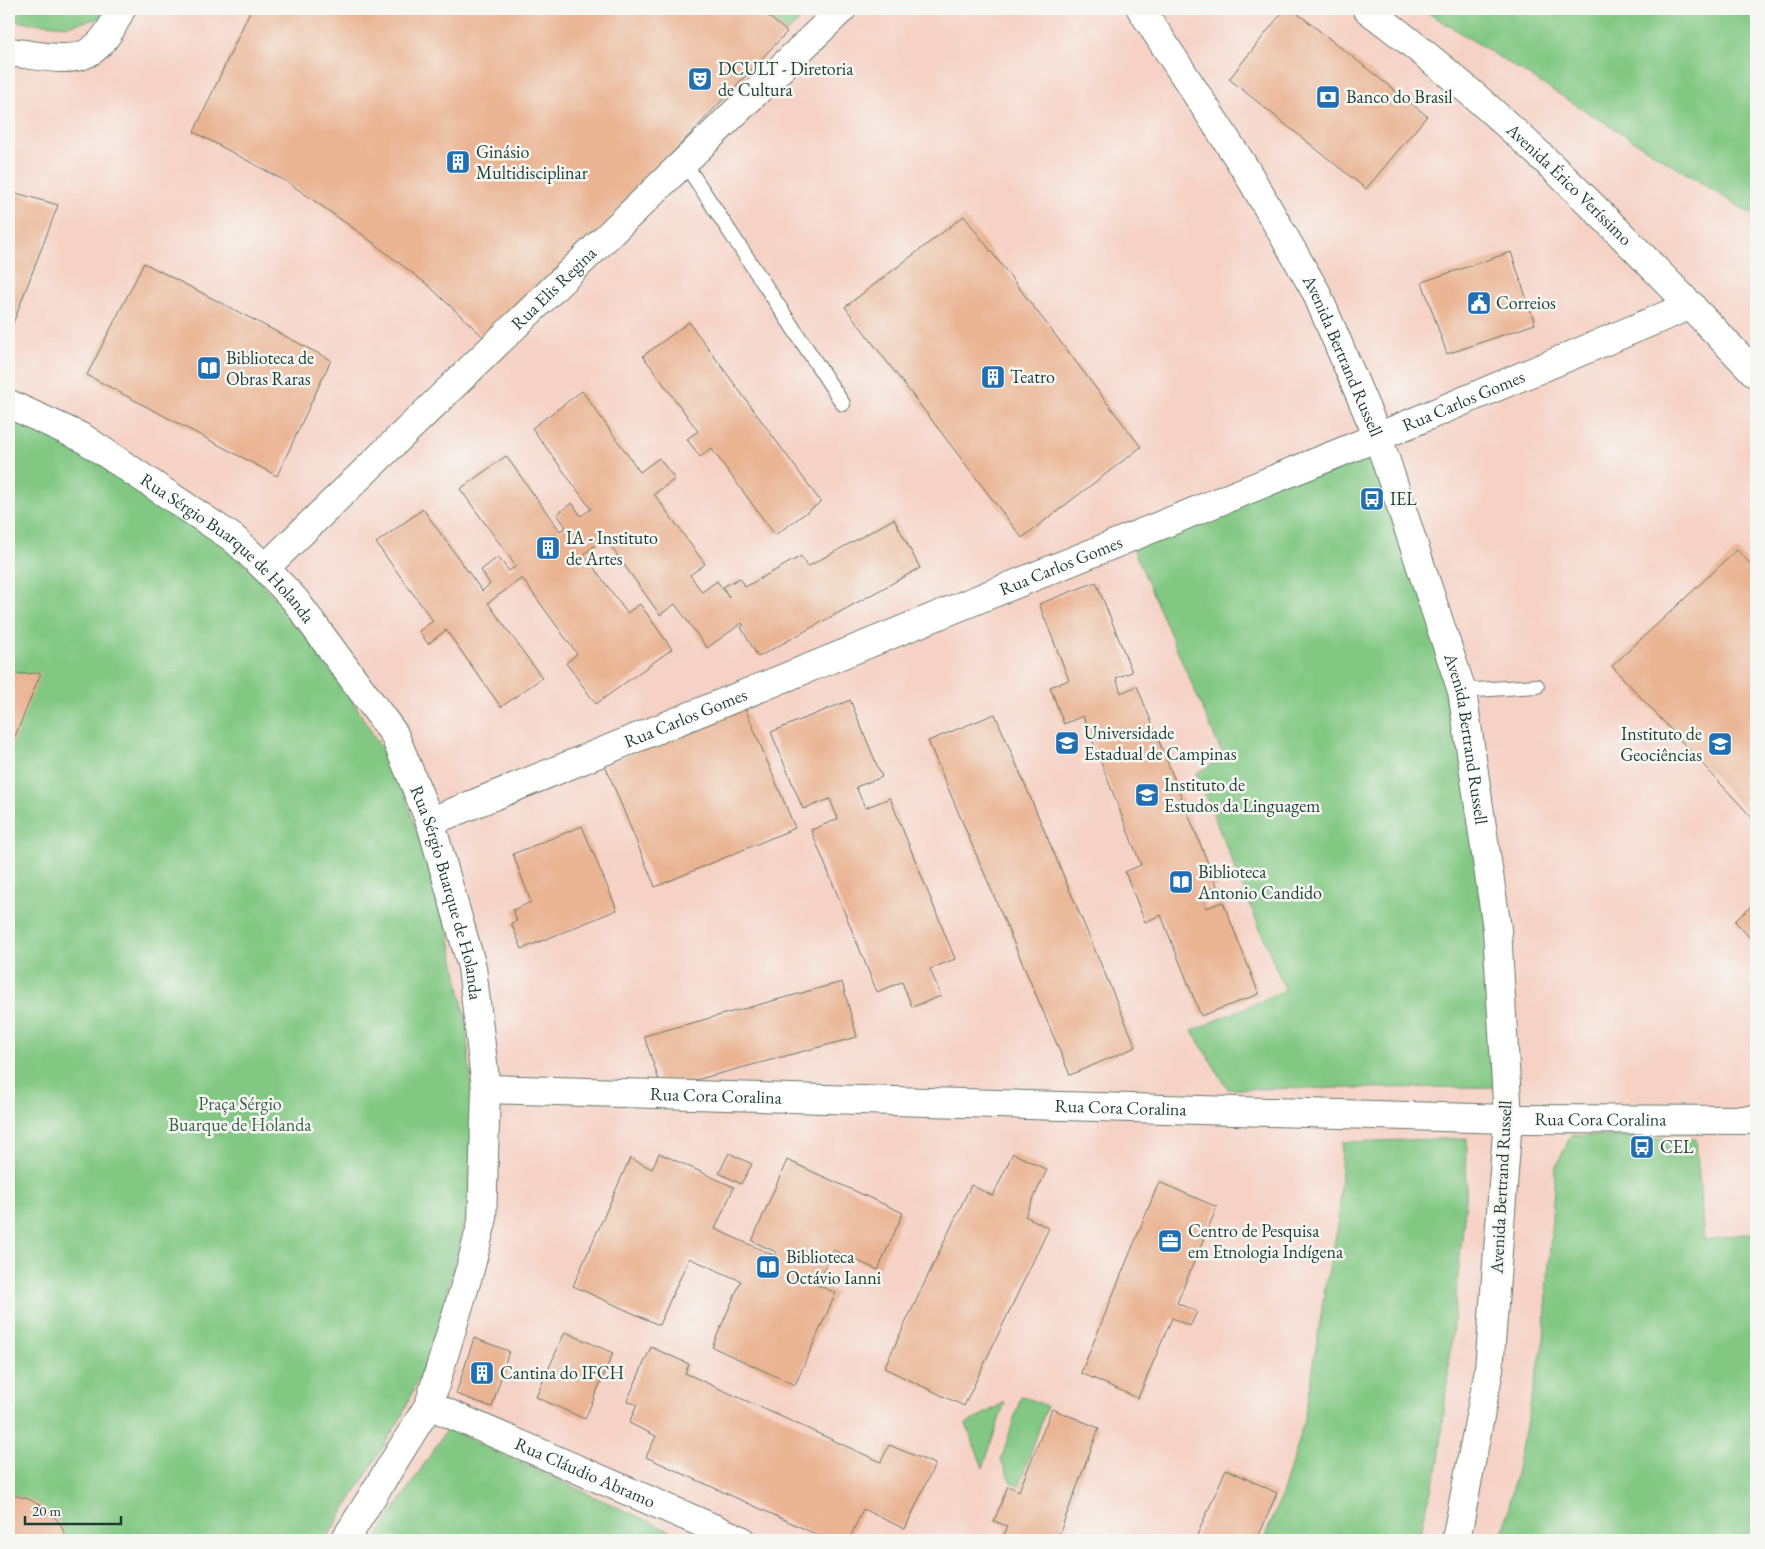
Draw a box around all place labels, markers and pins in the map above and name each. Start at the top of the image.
place label: DCULT - Diretoria de Cultura [718,57,854,101]
theatre icon: DCULT - Diretoria de Cultura [687,66,713,92]
bank icon: Banco do Brasil [1315,84,1341,110]
place label: Banco do Brasil [1346,85,1453,108]
place label: Ginásio Multidisciplinar [476,140,588,184]
building icon: Ginásio Multidisciplinar [445,149,471,175]
public building icon: Correios [1466,290,1492,316]
place label: Correios [1496,291,1556,314]
place label: Biblioteca de Obras Raras [226,346,314,390]
library icon: Biblioteca de Obras Raras [196,355,222,381]
building icon: Teatro [980,364,1006,390]
place label: Teatro [1010,365,1055,388]
bus stop icon: IEL [1359,486,1385,512]
place label: IEL [1390,487,1417,510]
place label: IA - Instituto de Artes [566,526,658,570]
building icon: IA - Instituto de Artes [535,535,561,561]
place label: Universidade Estadual de Campinas [1084,721,1237,765]
place label: Instituto de Geociências [1620,722,1702,766]
school or university icon: Universidade Estadual de Campinas [1054,730,1080,756]
school or university icon: Instituto de Geociências [1707,731,1733,757]
place label: Instituto de Estudos da Linguagem [1164,773,1320,817]
school or university icon: Instituto de Estudos da Linguagem [1134,782,1160,808]
place label: Biblioteca Antonio Candido [1197,860,1322,904]
library icon: Biblioteca Antonio Candido [1168,869,1194,895]
bus stop icon: CEL [1629,1134,1655,1160]
place label: CEL [1660,1135,1694,1158]
place label: Centro de Pesquisa em Etnologia Indígena [1188,1219,1344,1263]
office icon: Centro de Pesquisa em Etnologia Indígena [1157,1228,1183,1254]
place label: Biblioteca Octávio Ianni [786,1245,882,1289]
library icon: Biblioteca Octávio Ianni [755,1254,781,1280]
building icon: Cantina do IFCH [469,1360,495,1386]
place label: Cantina do IFCH [500,1361,624,1384]

